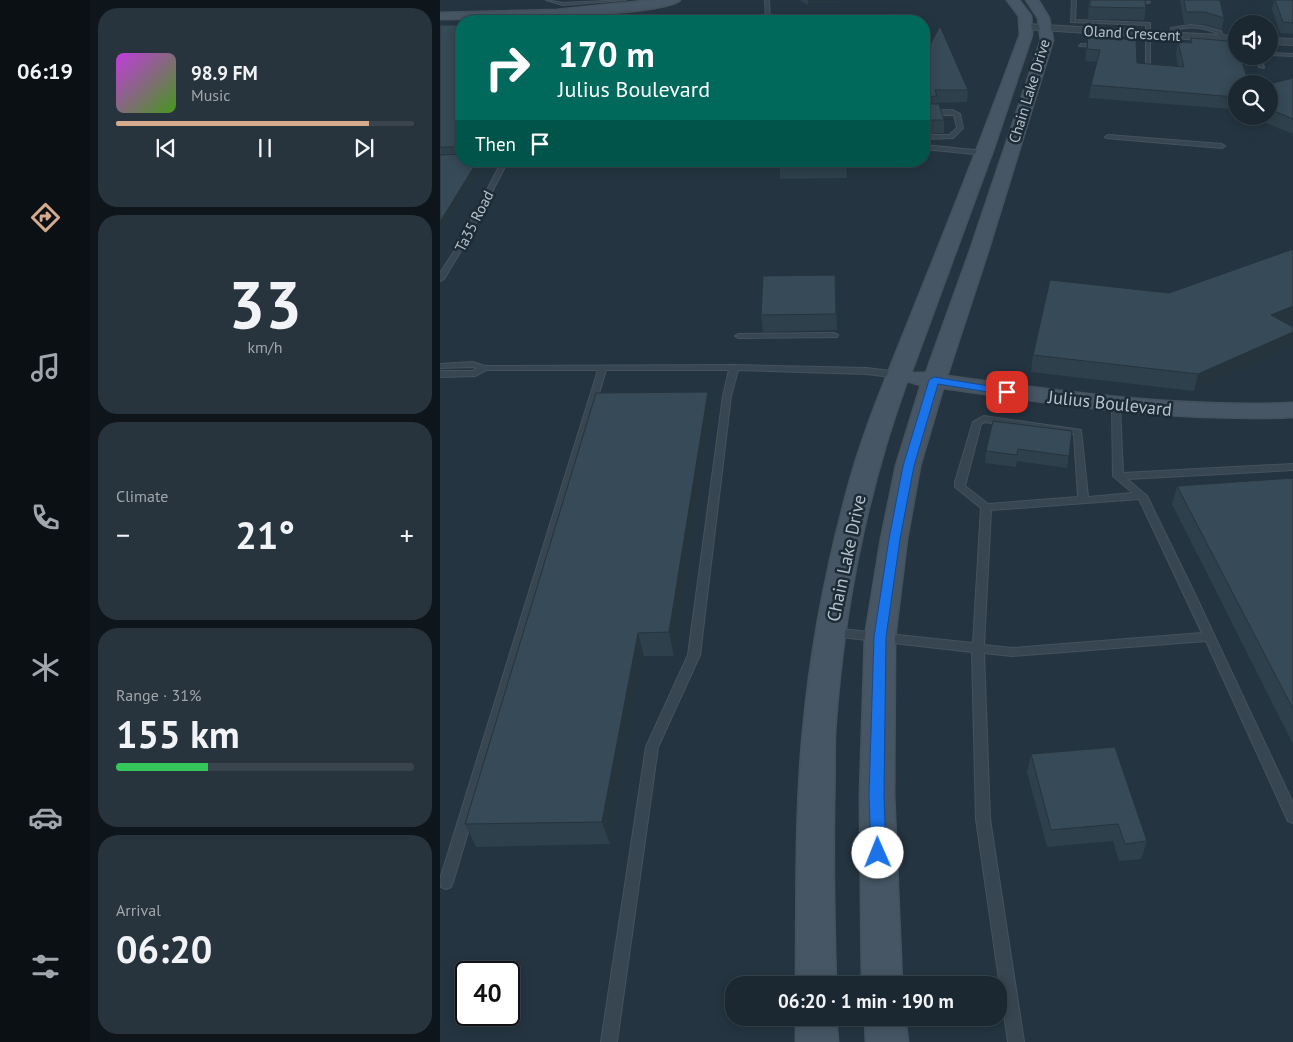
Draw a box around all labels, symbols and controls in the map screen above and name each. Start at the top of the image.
map controls [1228,15,1278,125]
button: sound [1228,15,1278,65]
street label: Oland Crescent [1083,21,1181,45]
text: 170 m [558,31,655,77]
icon: right [475,35,540,100]
street label: Chain Lake Drive [1004,37,1054,145]
text: 06:19 [17,57,73,85]
text: 98.9 FM [191,61,258,85]
text: Julius Boulevard [558,75,710,103]
button: search [1228,75,1278,125]
text: Music [191,85,231,105]
icon: arrive [526,130,554,158]
text: Then [475,132,516,156]
icon: previous [152,134,180,162]
icon: pause [251,134,279,162]
icon: next [350,134,378,162]
street label: Ta35 Road [450,187,498,255]
icon: directions [28,200,63,235]
text: 33 [228,262,302,346]
text: km/h [247,337,283,357]
icon: music [28,350,63,385]
pin [986,371,1028,413]
icon: arrive [993,378,1021,406]
street label: Julius Boulevard [1046,385,1173,421]
text: Climate [116,486,168,506]
street label: Chain Lake Drive [821,492,871,624]
icon: phone [28,500,63,535]
text: 21° [235,510,295,559]
text: − [116,516,130,553]
text: + [400,516,414,553]
icon: climate [28,650,63,685]
text: Range · 31% [116,685,201,705]
text: 155 km [116,709,240,758]
icon: car [28,800,63,835]
position arrow [851,826,903,878]
text: Arrival [116,900,161,920]
text: 06:20 [116,924,212,973]
icon: filters [28,949,63,984]
speed limit sign: 40 [455,961,520,1026]
text: 06:20 · 1 min · 190 m [778,989,954,1013]

